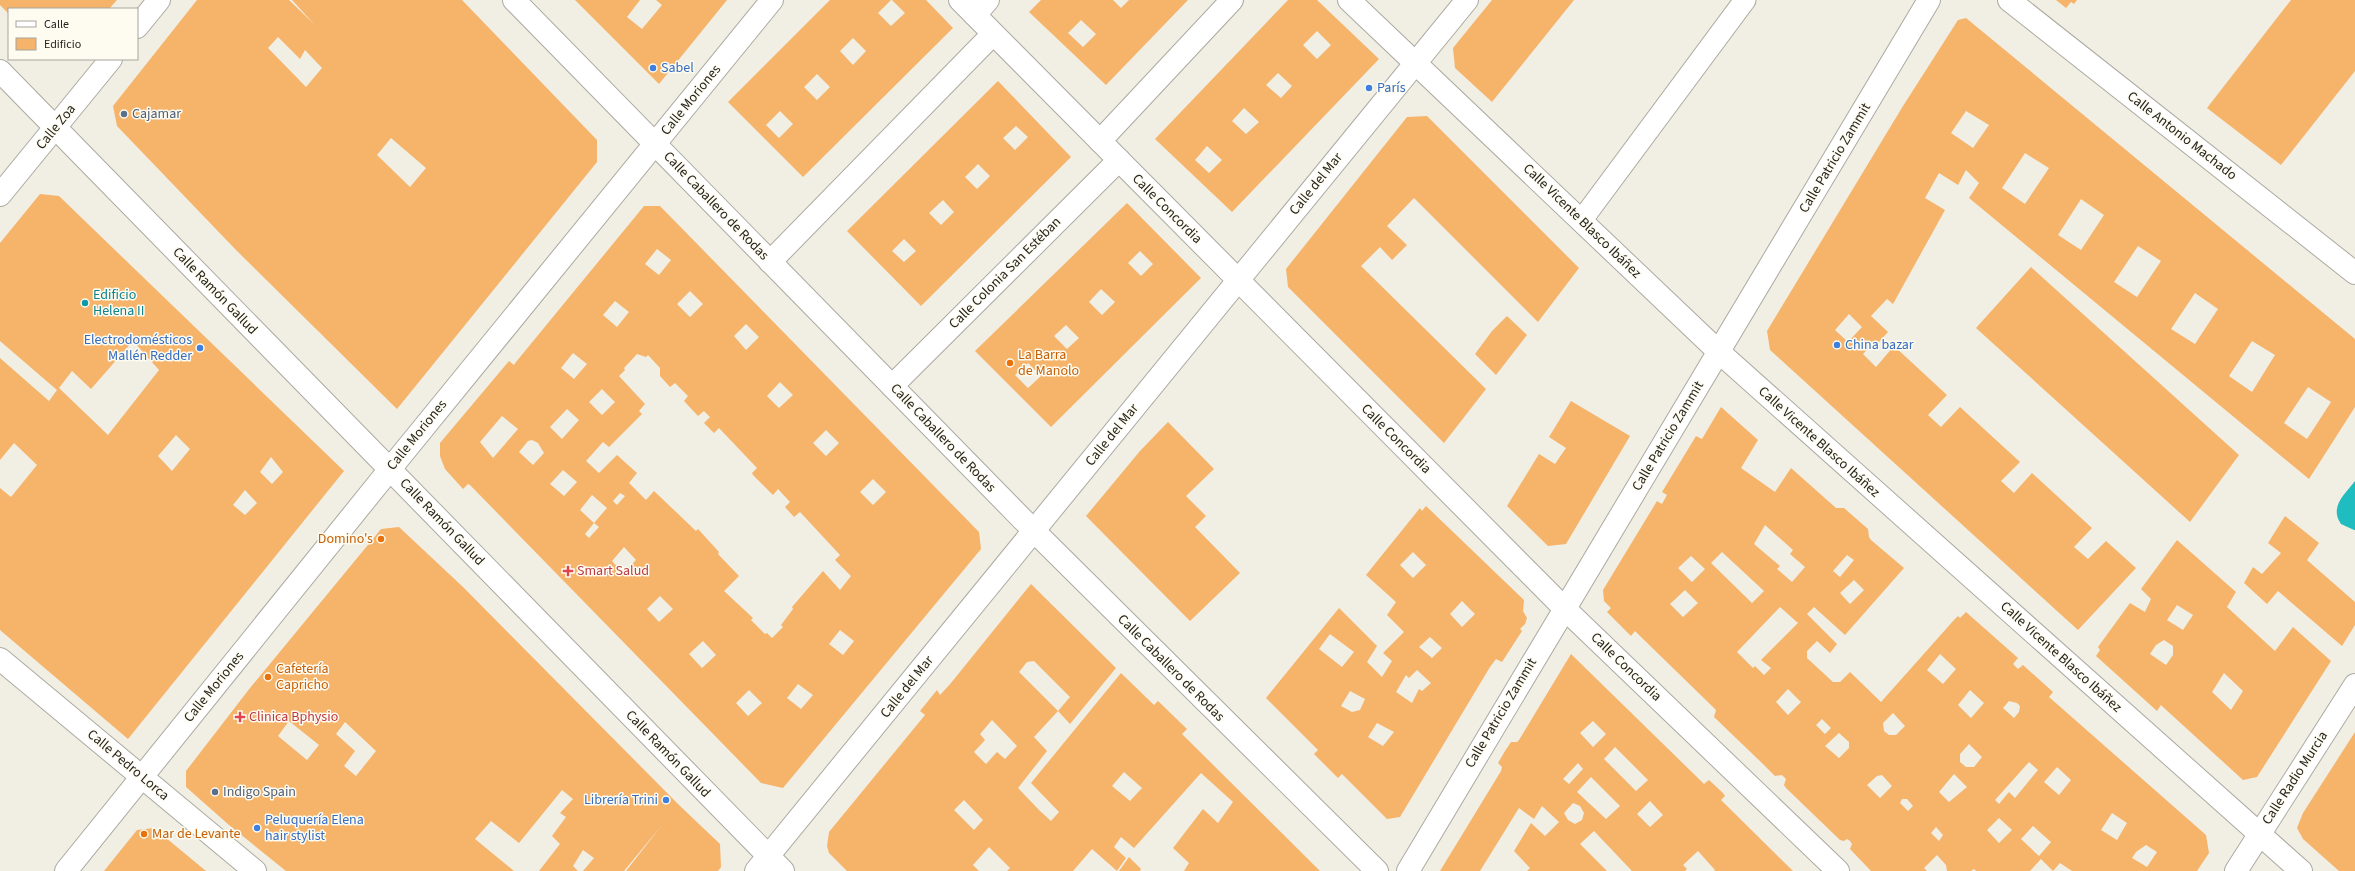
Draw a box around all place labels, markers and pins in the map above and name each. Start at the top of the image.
place label: Sabel [661,58,694,78]
marker: Sabel [648,63,658,73]
place label: París [1377,78,1406,98]
marker: París [1364,83,1374,93]
place label: Cajamar [132,104,181,124]
marker: Cajamar [119,109,129,119]
place label: Edificio Helena II [93,285,144,321]
marker: Edificio Helena II [80,298,90,308]
place label: Electrodomésticos Mallén Redder [84,330,192,366]
place label: China bazar [1845,335,1914,355]
marker: China bazar [1832,340,1842,350]
marker: Electrodomésticos Mallén Redder [195,343,205,353]
place label: La Barra de Manolo [1018,345,1079,381]
marker: La Barra de Manolo [1005,358,1015,368]
place label: Domino's [318,529,373,549]
marker: Domino's [376,534,386,544]
place label: Smart Salud [577,561,649,581]
marker: Smart Salud [562,565,574,577]
place label: Cafetería Capricho [276,659,329,695]
marker: Cafetería Capricho [263,672,273,682]
place label: Clinica Bphysio [249,707,338,727]
marker: Clinica Bphysio [234,711,246,723]
place label: Indigo Spain [223,782,296,802]
marker: Indigo Spain [210,787,220,797]
place label: Librería Trini [584,790,658,810]
marker: Librería Trini [661,795,671,805]
place label: Peluquería Elena hair stylist [265,810,364,846]
marker: Peluquería Elena hair stylist [252,823,262,833]
place label: Mar de Levante [152,824,241,844]
marker: Mar de Levante [139,829,149,839]

